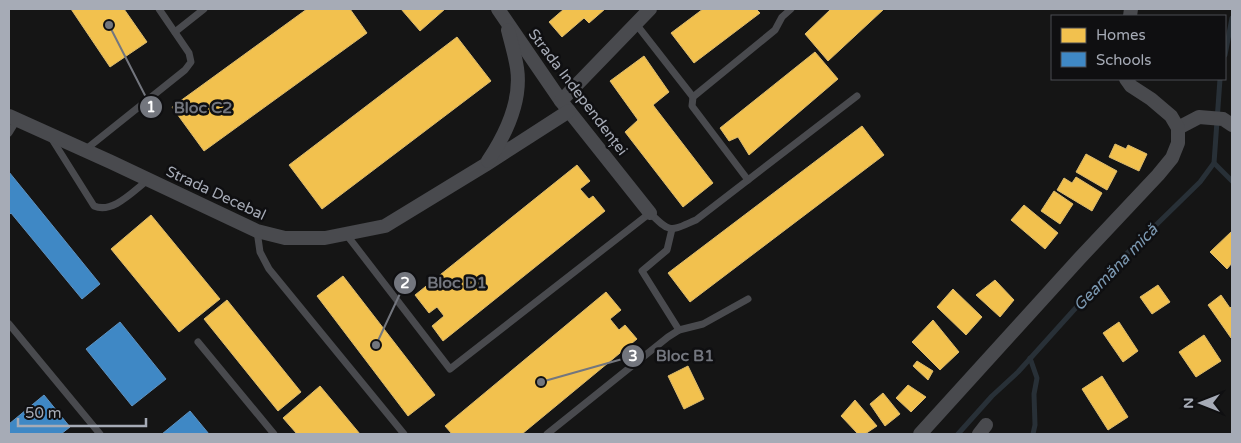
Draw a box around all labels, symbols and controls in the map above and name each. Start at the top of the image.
legend [1051,15,1226,80]
street label: Strada Independenței [525,25,631,159]
text: Homes [1096,26,1146,44]
text: Schools [1096,51,1152,69]
callout: Bloc C2 [139,92,242,123]
text: 1 [146,98,156,116]
text: Bloc C2 [174,98,232,118]
street label: Strada Decebal [163,162,269,224]
water label: Geamăna mică [1069,219,1163,315]
callout: Bloc D1 [392,267,497,298]
text: Bloc D1 [427,273,487,293]
text: 2 [400,274,410,292]
callout: Bloc B1 [621,340,724,371]
text: Bloc B1 [656,346,714,366]
text: 3 [628,347,638,365]
north arrow [1176,378,1226,428]
scale bar [18,396,145,428]
text: N [1180,397,1197,409]
text: 50 m [25,404,62,422]

